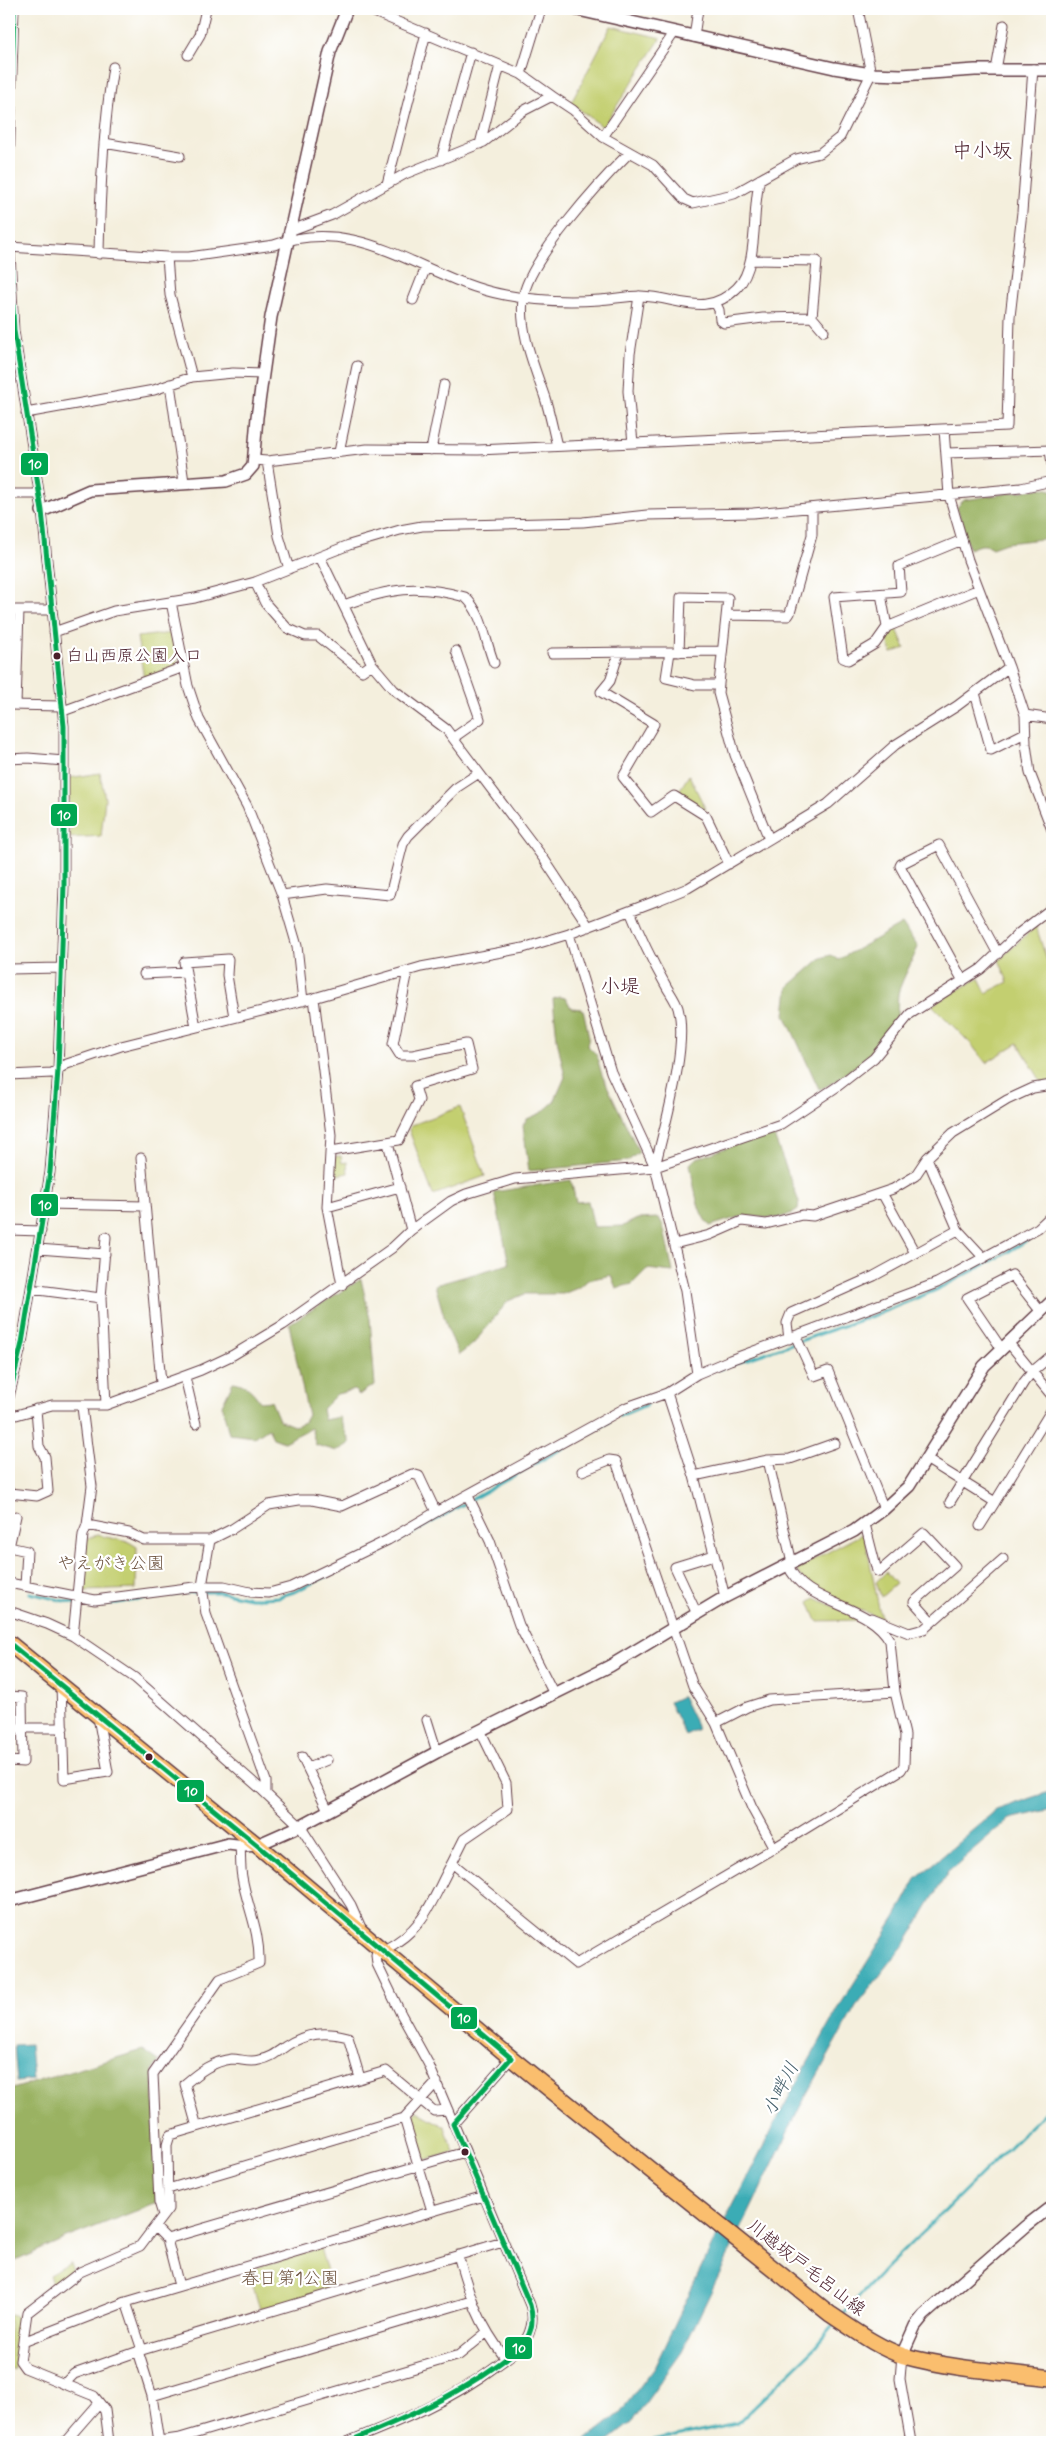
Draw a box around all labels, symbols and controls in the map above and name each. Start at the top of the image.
district label: 中小坂 [952,138,1012,165]
line badge: 10 [20,452,49,476]
text: 10 [28,456,42,474]
place label: 白山西原公園入口 [66,645,202,667]
marker: 白山西原公園入口 [52,651,62,661]
line badge: 10 [50,803,78,827]
text: 10 [57,807,71,825]
district label: 小堤 [600,974,640,1001]
line badge: 10 [30,1193,59,1217]
text: 10 [38,1197,52,1215]
park label: やえがき公園 [57,1552,165,1576]
unlabelled marker [144,1752,154,1762]
line badge: 10 [176,1779,205,1803]
text: 10 [184,1783,198,1801]
line badge: 10 [450,2006,478,2030]
text: 10 [457,2010,471,2028]
water label: 小畔川 [757,2058,805,2120]
unlabelled marker [460,2147,470,2157]
street label: 川越坂戸毛呂山線 [742,2214,870,2322]
park label: 春日第1公園 [241,2267,339,2291]
line badge: 10 [504,2336,533,2360]
text: 10 [512,2340,526,2358]

